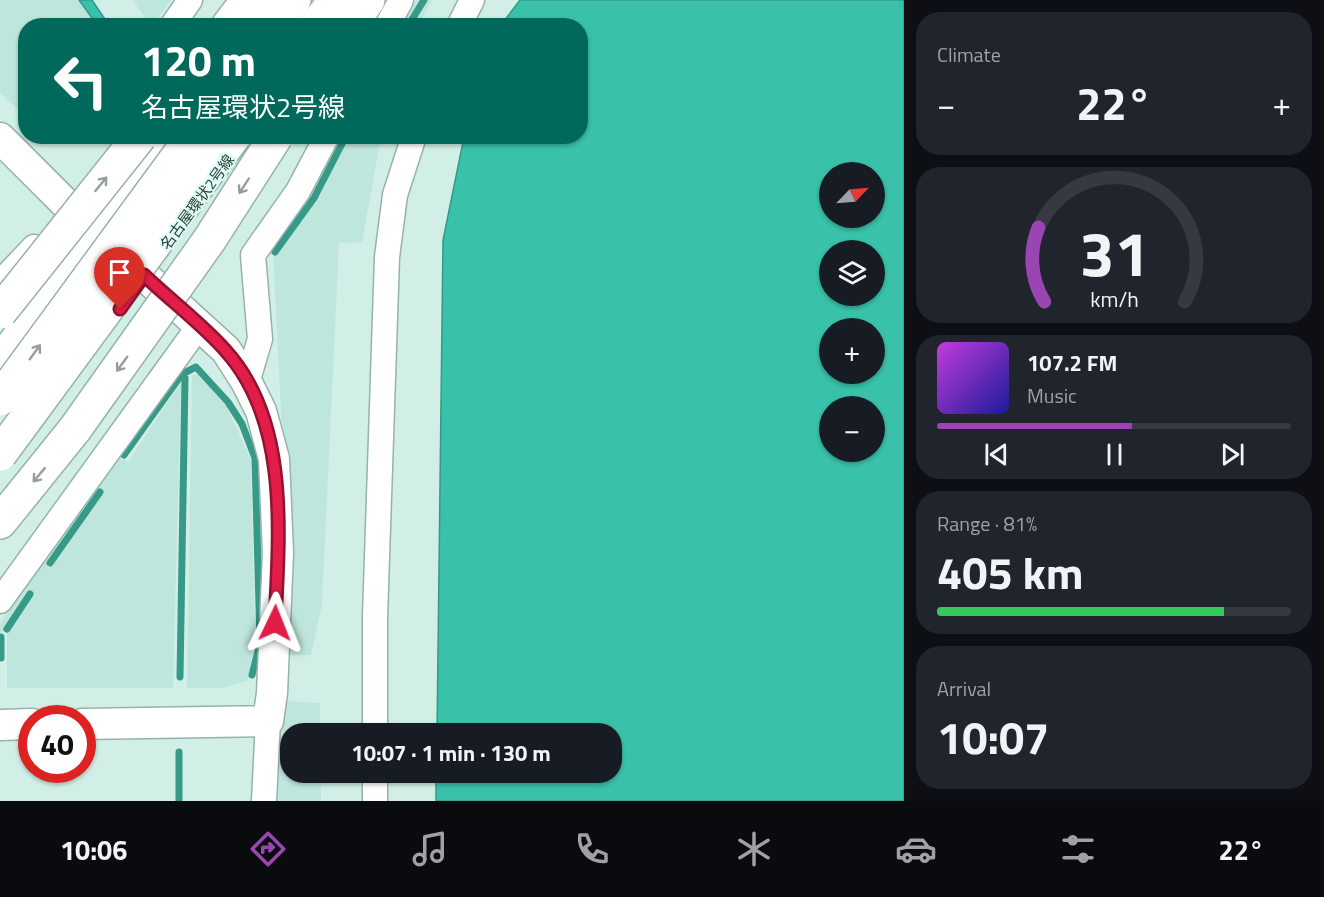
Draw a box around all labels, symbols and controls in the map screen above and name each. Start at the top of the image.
text: 120 m [141,28,256,92]
text: Climate [937,39,1001,70]
icon: left [42,42,120,120]
text: 22° [1076,69,1152,137]
text: − [937,79,955,129]
text: + [1273,79,1291,129]
text: 名古屋環状2号線 [141,86,345,127]
street label: 名古屋環状2号線 [154,149,240,255]
north arrow [819,162,885,228]
map controls [819,162,885,462]
one-way arrow [95,176,108,192]
one-way arrow [238,177,251,194]
text: 31 [1079,205,1149,300]
button: layers [819,240,885,306]
pin [94,247,145,309]
icon: arrive [103,256,136,289]
text: km/h [1090,284,1138,316]
button: + [819,318,885,384]
one-way arrow [28,344,41,360]
text: 107.2 FM [1027,346,1117,380]
one-way arrow [116,355,129,371]
text: Music [1027,380,1077,411]
button: − [819,396,885,462]
icon: previous [980,438,1013,471]
icon: pause [1098,438,1131,471]
icon: next [1216,438,1249,471]
one-way arrow [33,466,46,482]
text: Range · 81% [937,508,1037,539]
text: 405 km [937,538,1083,606]
position arrow [243,591,307,655]
text: Arrival [937,673,991,704]
text: 10:07 [937,703,1049,771]
speed limit sign: 40 [18,705,96,783]
text: 10:07 · 1 min · 130 m [351,736,551,770]
icon: directions [247,828,289,870]
icon: music [409,828,451,870]
icon: phone [571,828,613,870]
icon: climate [733,828,775,870]
icon: car [895,828,937,870]
icon: filters [1057,828,1099,870]
text: 10:06 [60,829,127,870]
text: 22° [1219,829,1264,870]

